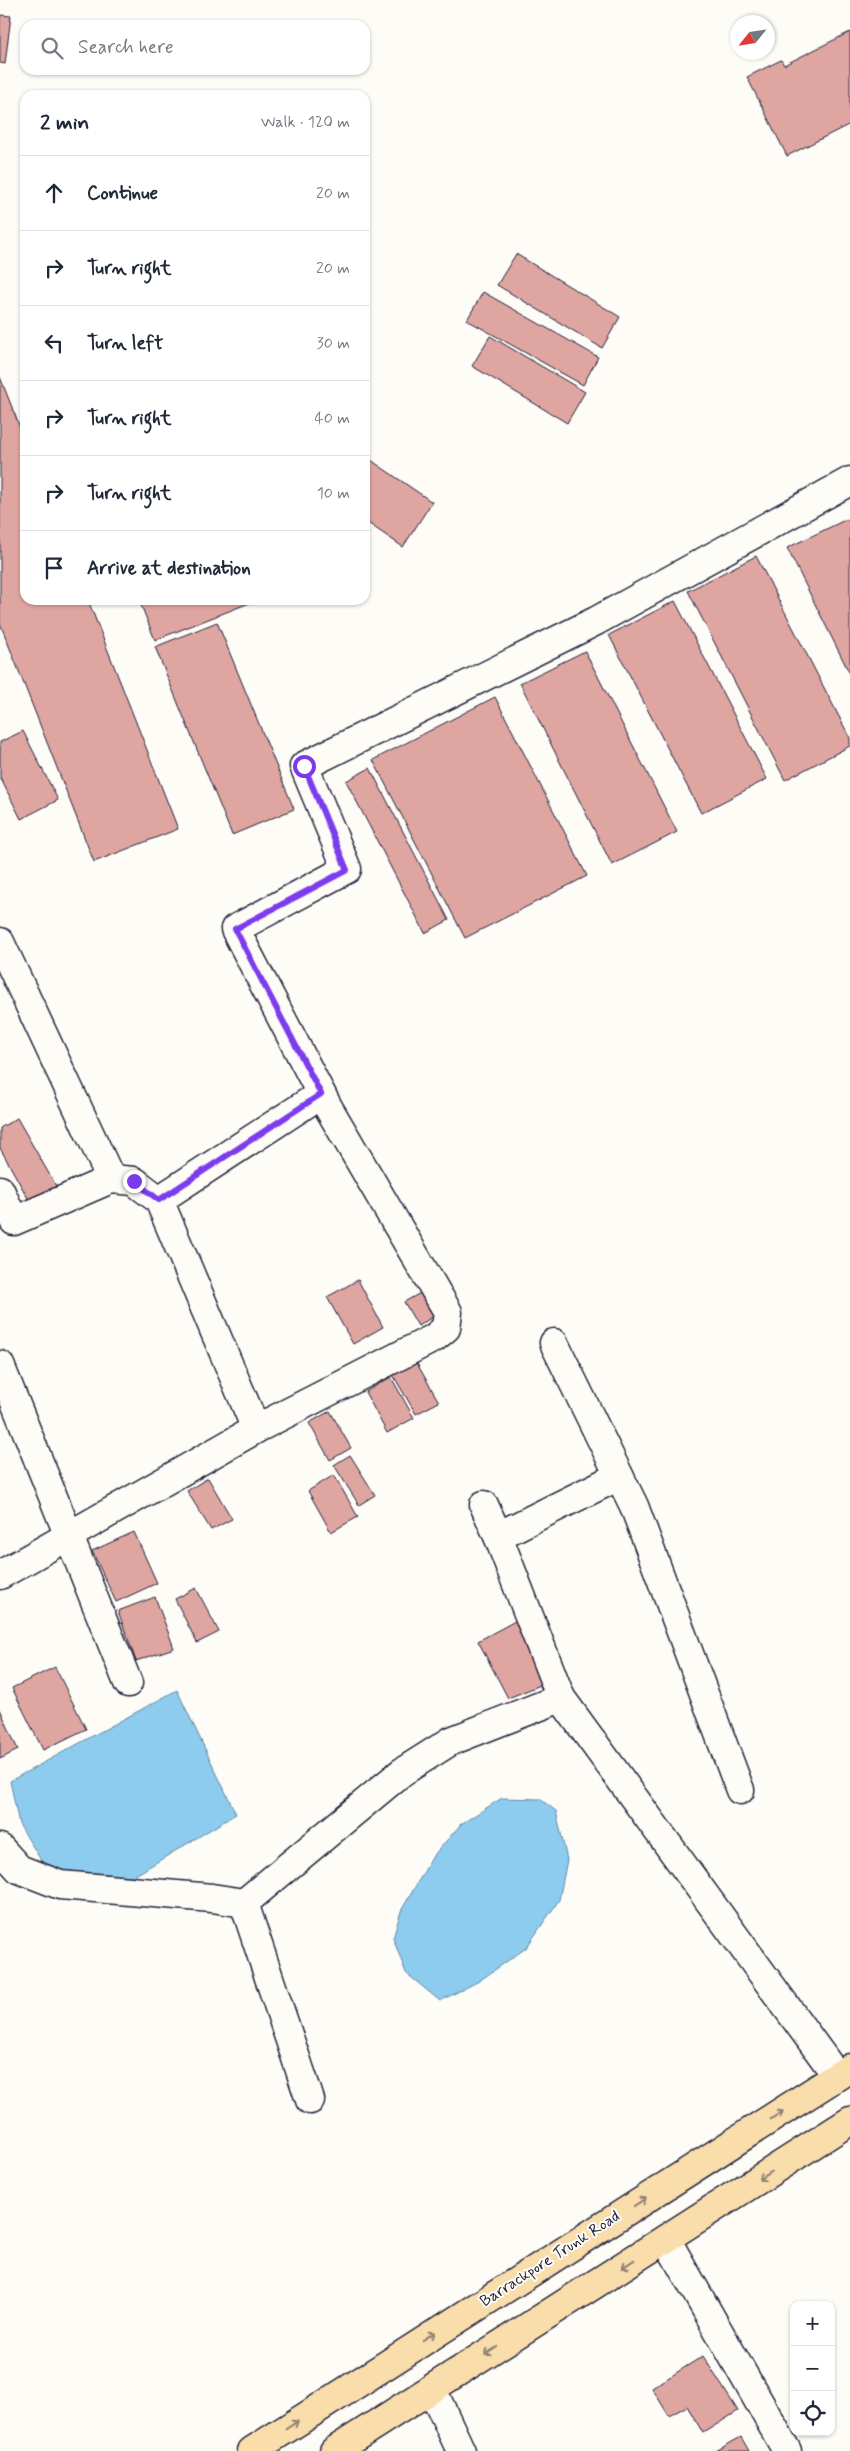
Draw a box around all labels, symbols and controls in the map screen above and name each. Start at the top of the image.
north arrow [730,15,775,60]
search box [20,20,370,75]
icon: search [38,34,66,62]
text: Search here [78,35,174,60]
text: 2 min [40,109,89,137]
text: Walk · 120 m [261,112,350,133]
icon: ahead [40,179,68,207]
text: Continue [87,181,158,206]
text: 20 m [316,183,350,204]
icon: right [40,254,68,282]
text: Turn right [87,256,171,281]
text: 20 m [316,258,350,279]
icon: left [40,329,68,357]
text: Turn left [87,331,163,356]
text: 30 m [317,333,350,354]
icon: right [40,404,68,432]
text: Turn right [87,406,171,431]
text: 40 m [314,408,350,429]
icon: right [40,479,68,507]
text: Turn right [87,481,171,506]
text: 10 m [317,483,350,504]
icon: arrive [40,554,68,582]
text: Arrive at destination [87,556,251,581]
route start [293,755,316,778]
route end [123,1170,146,1193]
one-way arrow [769,2109,783,2119]
one-way arrow [758,2171,772,2181]
one-way arrow [632,2197,646,2207]
street label: Barrackpore Trunk Road [476,2206,624,2312]
one-way arrow [621,2258,635,2269]
map controls [790,2301,835,2436]
button: + [790,2301,835,2346]
one-way arrow [422,2331,436,2342]
one-way arrow [485,2346,499,2356]
button: − [790,2346,835,2391]
button: locate [790,2391,835,2436]
one-way arrow [285,2419,299,2429]

